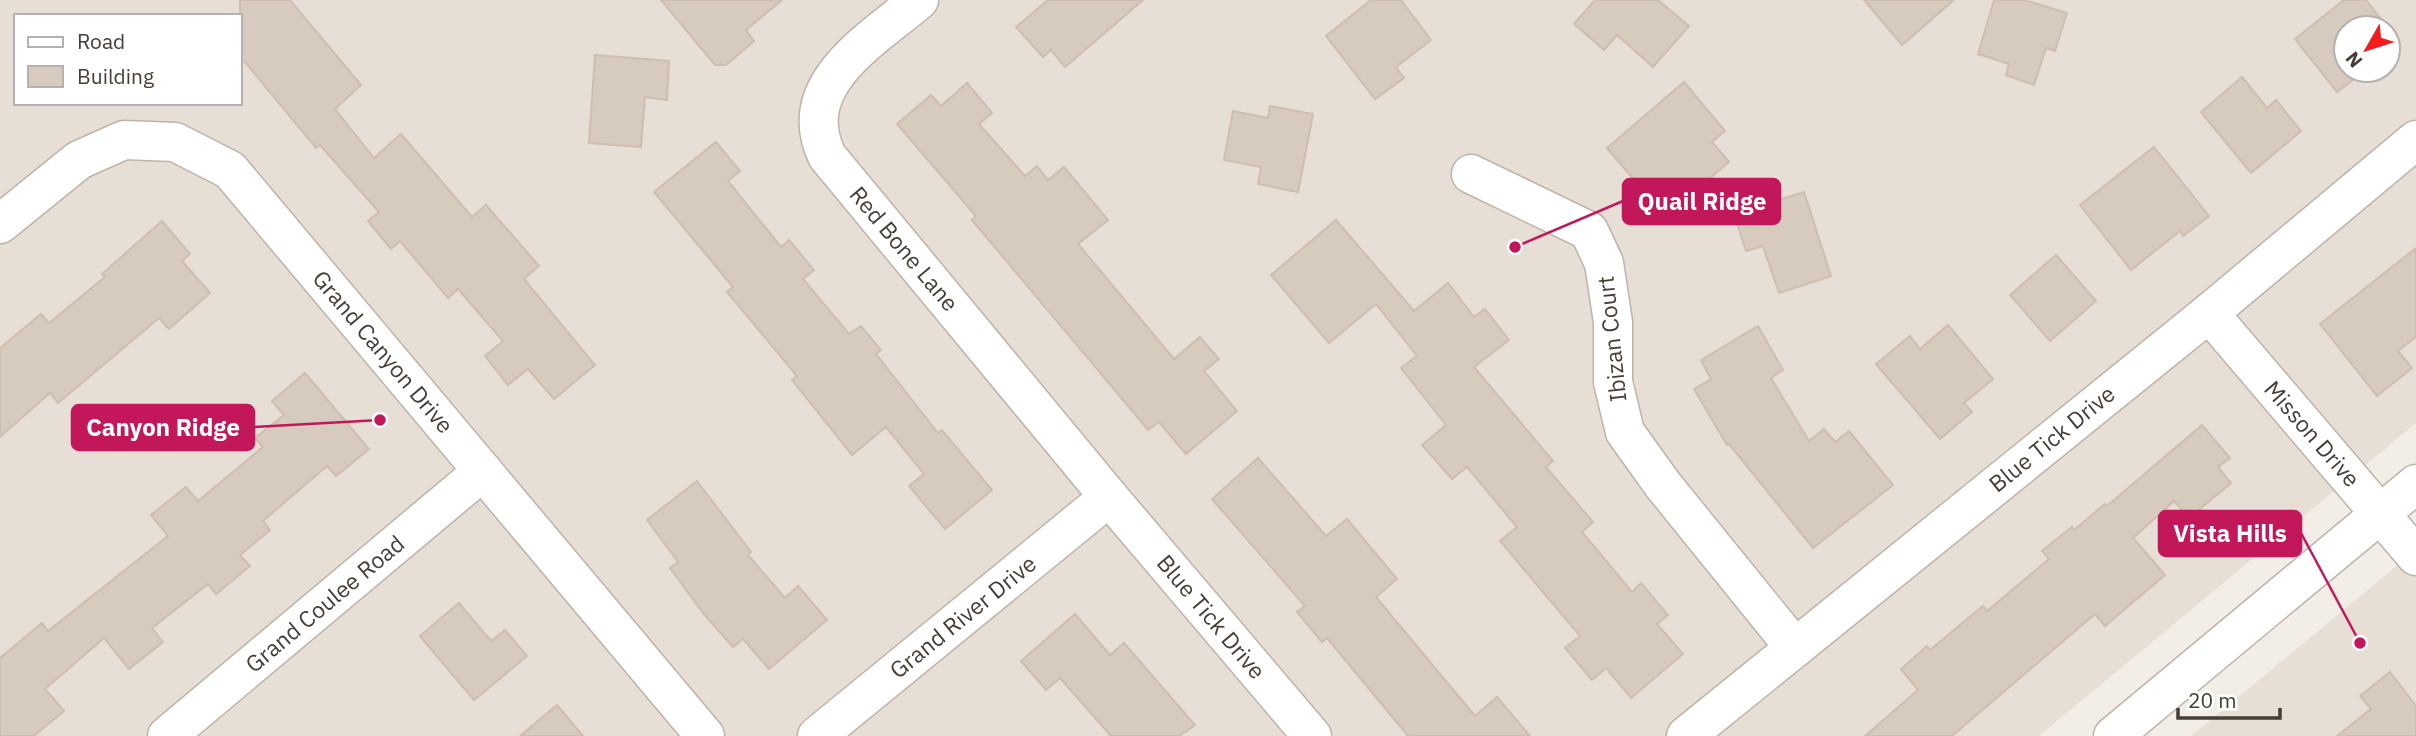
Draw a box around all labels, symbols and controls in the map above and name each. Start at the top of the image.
legend [14,14,242,105]
north arrow [2332,14,2402,84]
text: Road [77,27,125,55]
text: N [2340,47,2367,73]
text: Building [77,62,154,90]
callout: Quail Ridge [1623,179,1780,224]
street label: Red Bone Lane [844,180,966,317]
text: Quail Ridge [1637,185,1767,217]
street label: Grand Canyon Drive [307,264,461,439]
street label: Ibizan Court [1589,275,1633,404]
street label: Misson Drive [2258,374,2367,493]
street label: Blue Tick Drive [1982,378,2121,498]
callout: Canyon Ridge [72,405,254,450]
text: Canyon Ridge [86,411,240,443]
callout: Vista Hills [2159,511,2301,556]
text: Vista Hills [2173,517,2287,549]
street label: Grand Coulee Road [239,528,410,679]
street label: Grand River Drive [883,548,1042,684]
street label: Blue Tick Drive [1151,548,1273,685]
scale bar [2178,676,2280,720]
text: 20 m [2188,686,2237,714]

